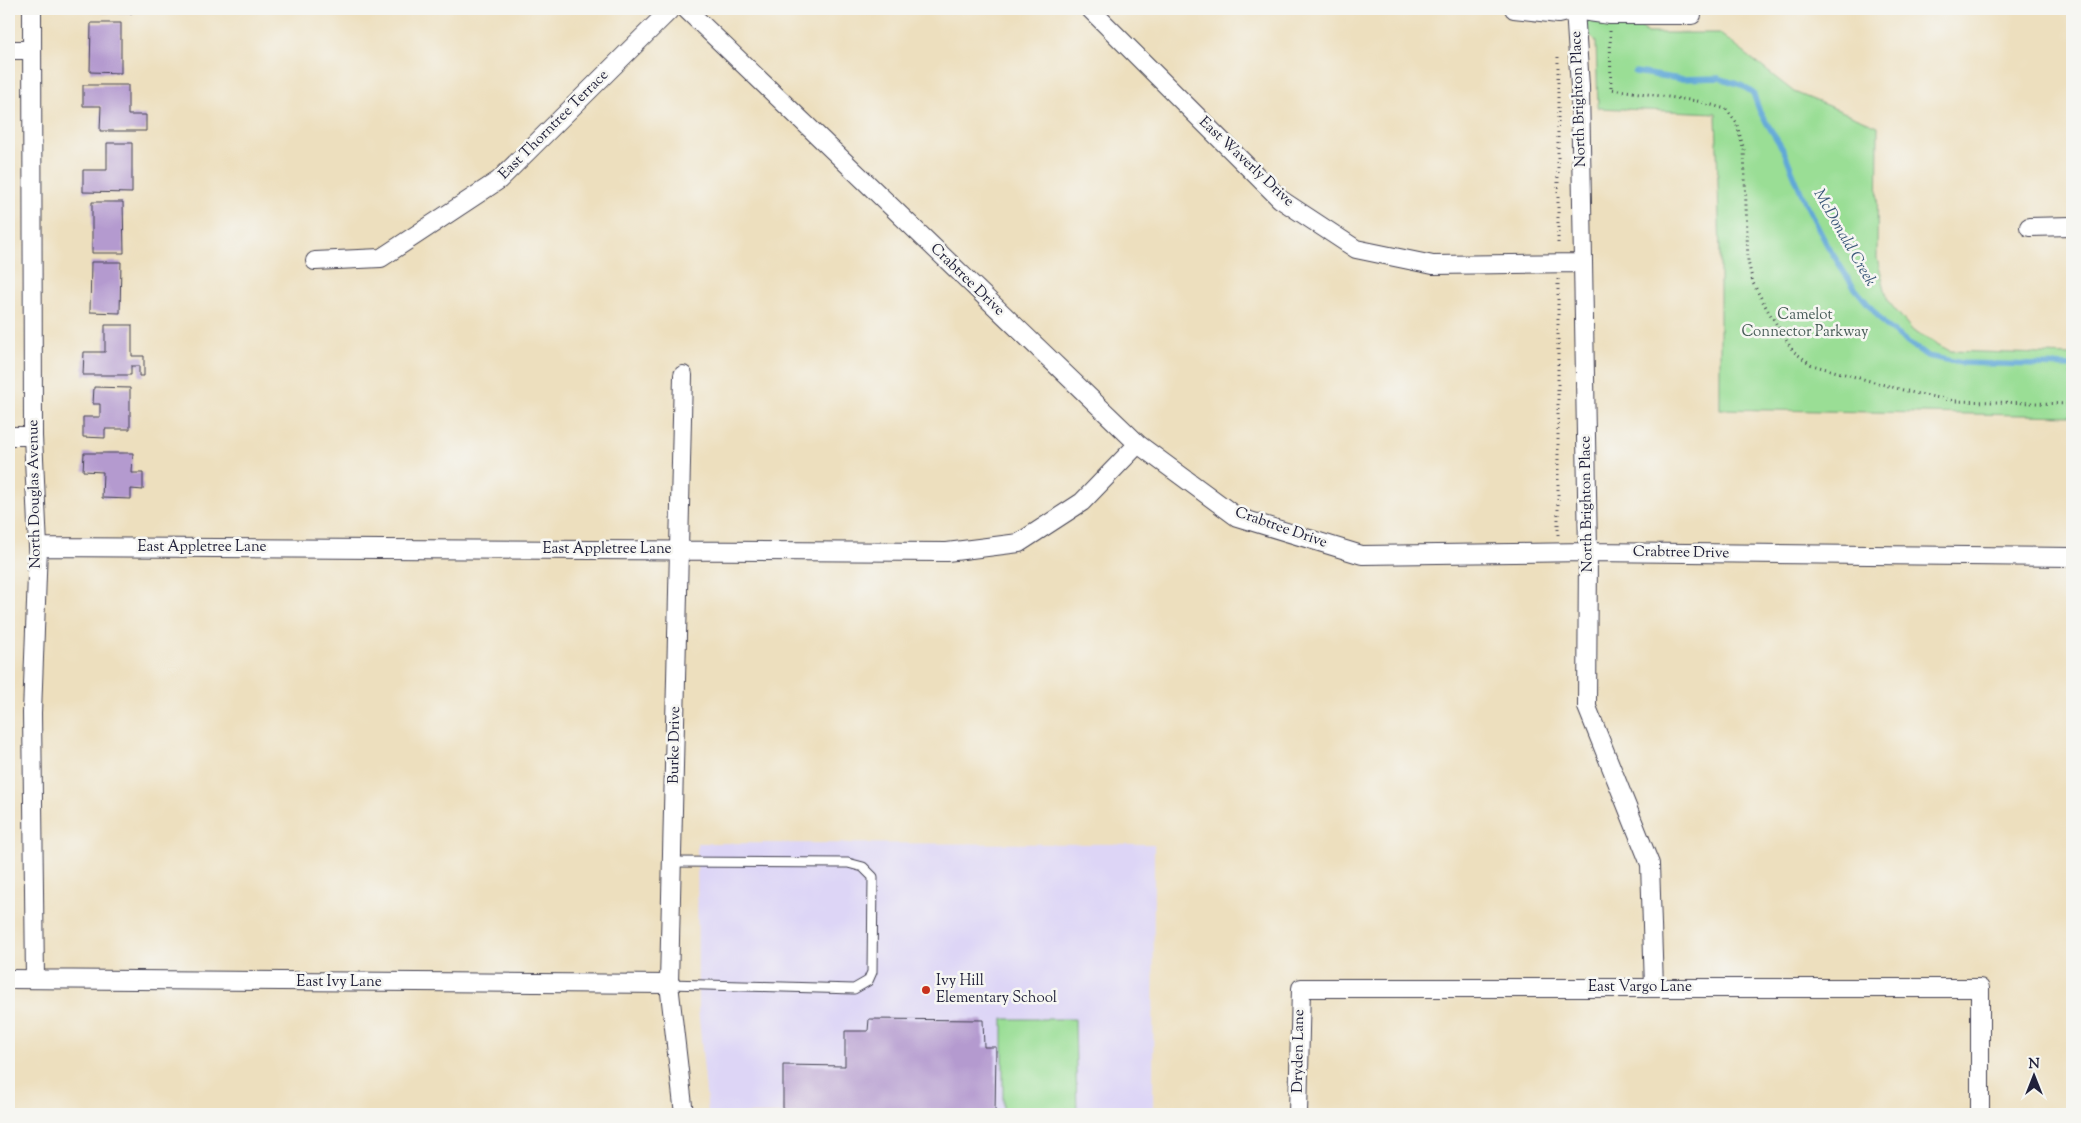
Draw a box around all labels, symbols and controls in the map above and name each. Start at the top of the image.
street label: North Brighton Place [1566,30,1592,168]
street label: East Thorntree Terrace [494,65,614,185]
street label: East Waverly Drive [1194,112,1298,212]
water label: McDonald Creek [1807,185,1881,291]
street label: Crabtree Drive [925,239,1009,321]
park label: Camelot Connector Parkway [1741,305,1869,343]
street label: North Douglas Avenue [23,419,47,569]
street label: North Brighton Place [1575,436,1599,572]
street label: Crabtree Drive [1232,502,1330,554]
street label: East Appletree Lane [137,537,267,558]
street label: East Appletree Lane [542,539,672,560]
street label: Crabtree Drive [1633,542,1729,564]
street label: Burke Drive [664,706,686,784]
place label: Ivy Hill Elementary School [936,971,1057,1009]
street label: East Ivy Lane [296,972,382,993]
street label: East Vargo Lane [1588,977,1692,998]
marker: Ivy Hill Elementary School [920,984,932,996]
street label: Dryden Lane [1288,1009,1310,1093]
north arrow [2008,1050,2058,1100]
text: N [2028,1055,2040,1075]

